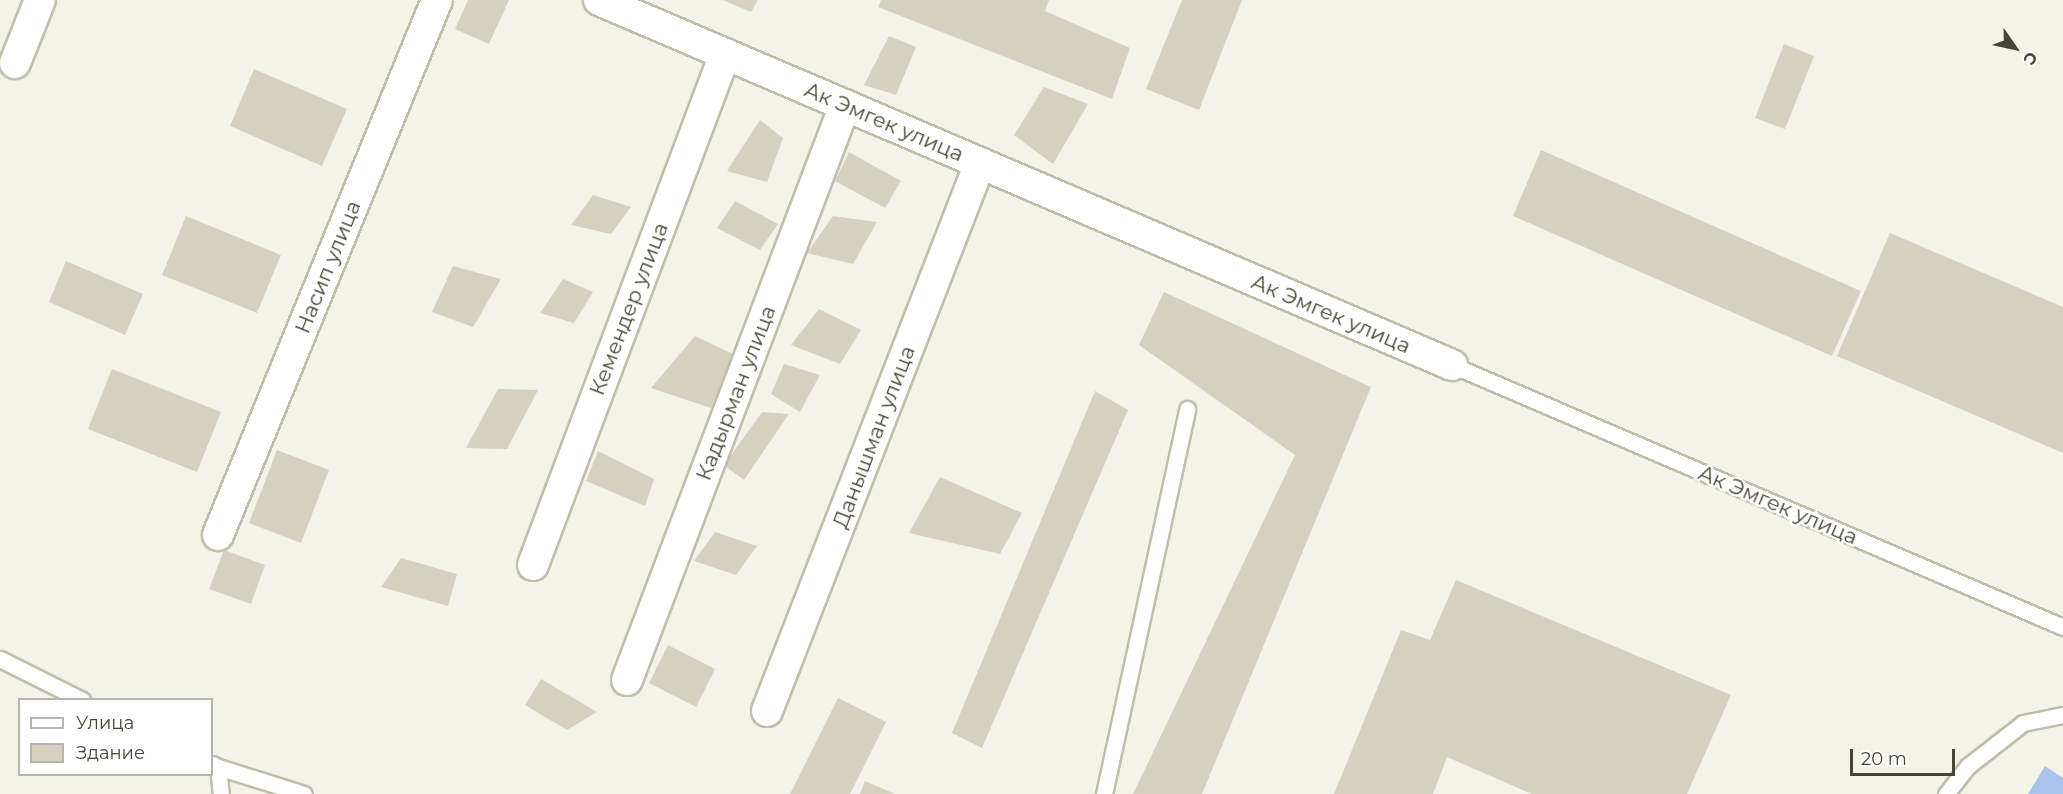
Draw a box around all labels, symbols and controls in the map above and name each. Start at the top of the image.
north arrow [1985,18,2045,78]
text: С [2019,48,2041,68]
street label: Ак Эмгек улица [801,77,967,167]
street label: Насип улица [290,197,366,337]
street label: Кемендер улица [584,219,674,399]
street label: Ак Эмгек улица [1248,269,1414,359]
street label: Кадырман улица [691,302,781,484]
street label: Данышман улица [828,342,920,532]
street label: Ак Эмгек улица [1695,460,1861,550]
legend [18,698,213,776]
text: Улица [76,712,134,734]
scale bar [1853,737,1958,775]
text: Здание [76,742,145,764]
text: 20 m [1861,748,1907,770]

